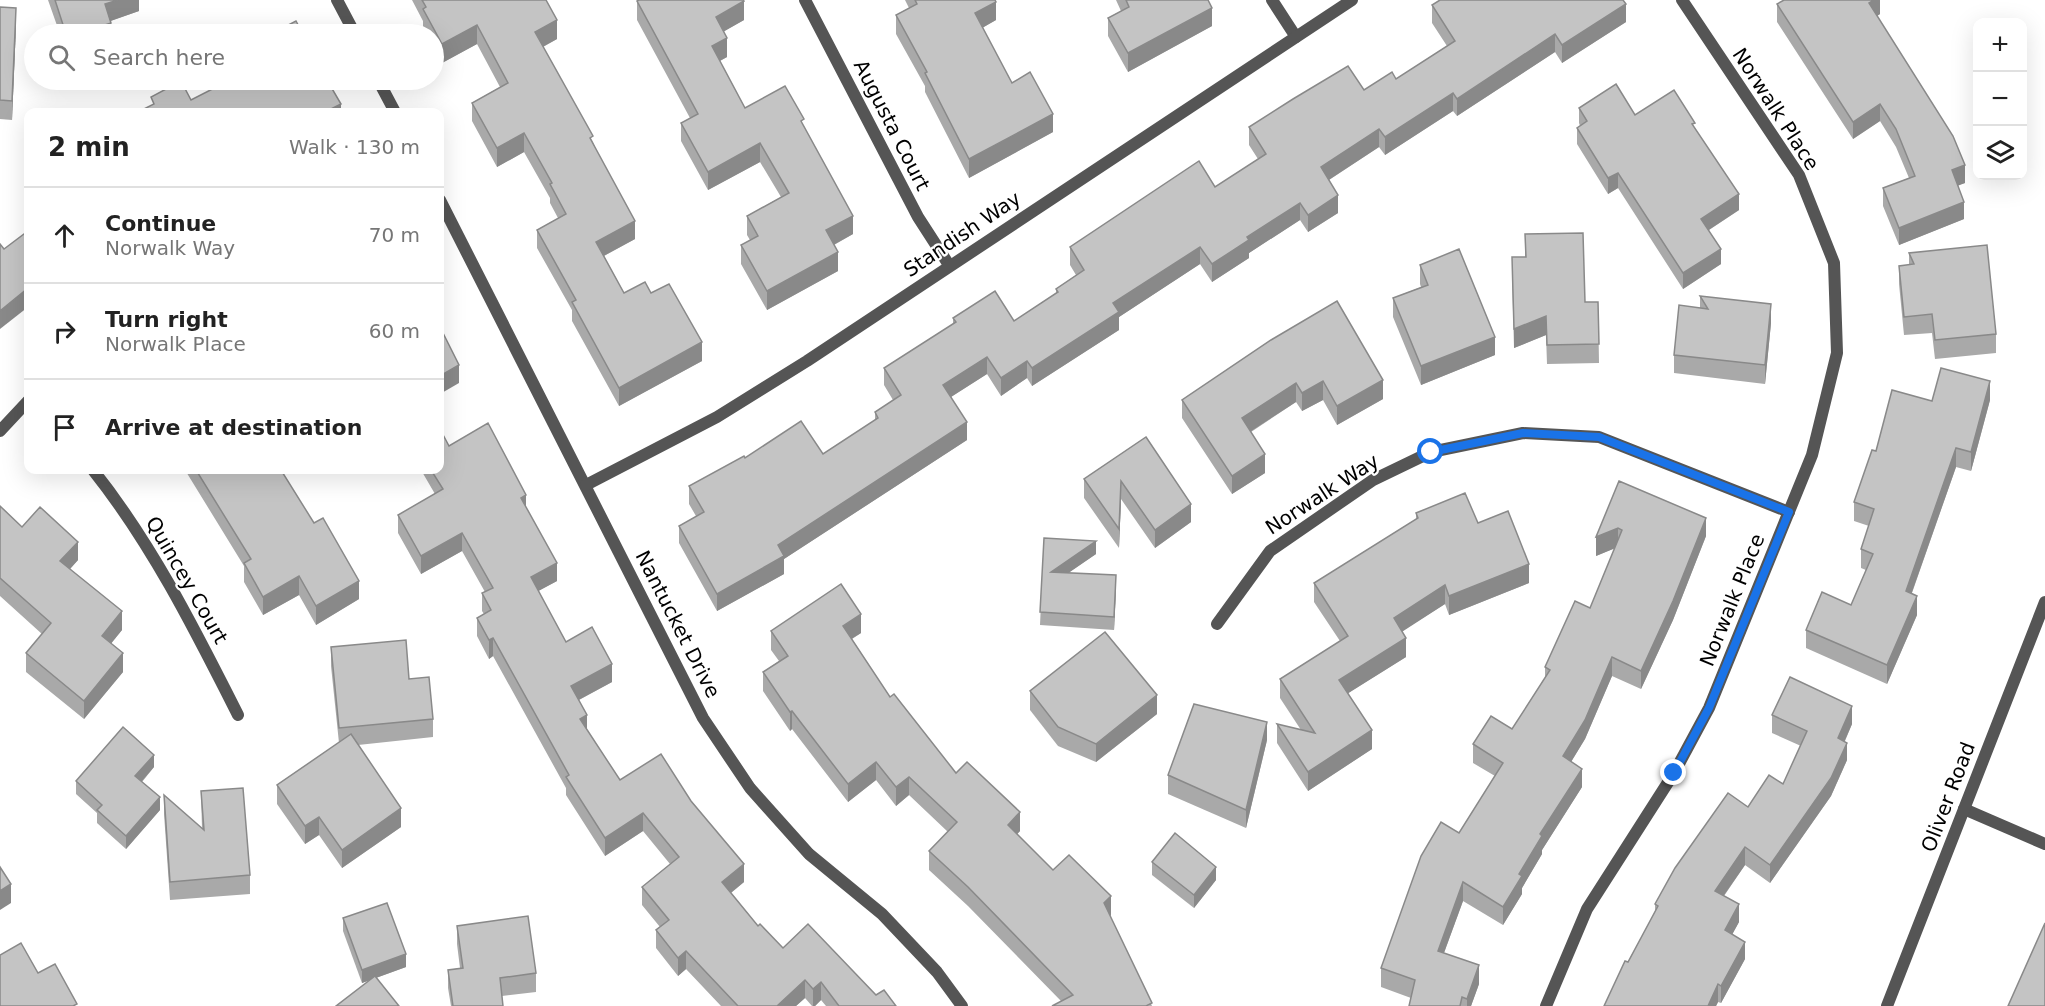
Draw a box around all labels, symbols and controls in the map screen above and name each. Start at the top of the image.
map controls [1973,18,2027,180]
button: + [1973,18,2027,72]
search box [24,24,444,90]
icon: search [45,41,78,74]
street label: Norwalk Place [1728,43,1824,175]
text: Search here [93,45,225,70]
street label: Augusta Court [849,56,935,195]
button: − [1973,72,2027,126]
button: layers [1973,126,2027,180]
text: 2 min [48,132,130,162]
text: Walk · 130 m [289,135,420,159]
street label: Standish Way [899,186,1025,282]
text: Continue [105,211,216,236]
icon: ahead [48,219,81,252]
text: 70 m [369,223,420,247]
text: Norwalk Way [105,236,235,260]
text: Turn right [105,307,228,332]
icon: right [48,315,81,348]
text: 60 m [369,319,420,343]
text: Norwalk Place [105,332,246,356]
icon: arrive [48,411,81,444]
text: Arrive at destination [105,415,362,440]
route start [1417,438,1443,464]
street label: Norwalk Way [1261,448,1383,539]
street label: Quincey Court [141,512,233,648]
street label: Norwalk Place [1695,530,1769,670]
street label: Nantucket Drive [631,546,725,702]
street label: Oliver Road [1916,739,1980,855]
route end [1660,759,1686,785]

